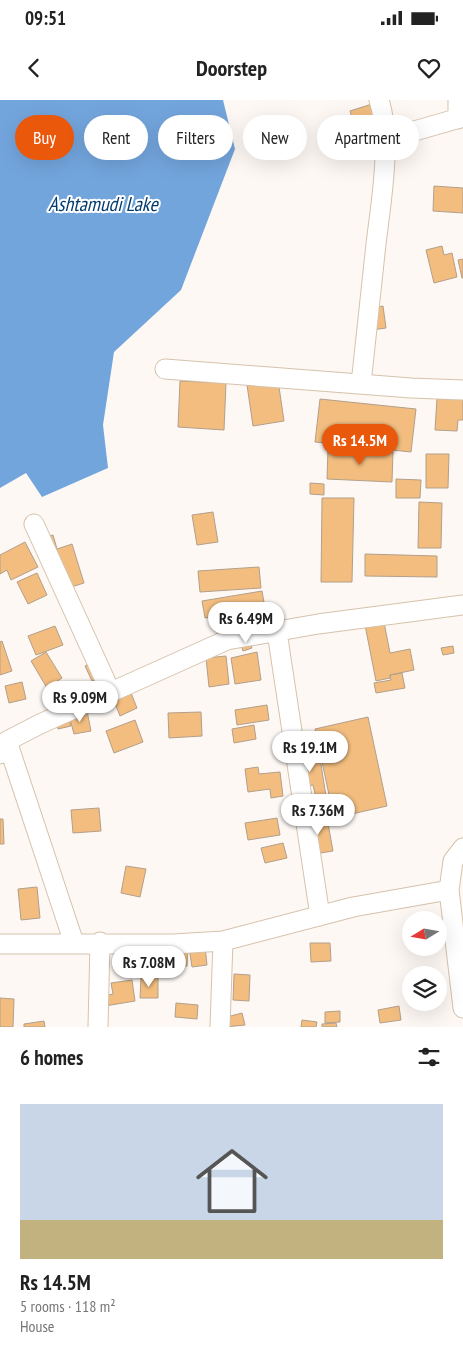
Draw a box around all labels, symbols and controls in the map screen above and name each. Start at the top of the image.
text: 09:51 [25,6,66,30]
icon: back [20,54,48,82]
text: Doorstep [196,54,267,82]
icon: heart [415,54,443,82]
chip: Buy [15,115,74,160]
chip: Rent [84,115,148,160]
chip: Filters [158,115,233,160]
chip: New [243,115,307,160]
chip: Apartment [317,115,419,160]
water label: Ashtamudi Lake [48,191,159,217]
pin: Rs 14.5M [308,424,412,466]
text: Rs 14.5M [333,430,387,450]
pin: Rs 6.49M [194,602,298,644]
text: Rs 6.49M [219,608,273,628]
pin: Rs 9.09M [28,680,132,723]
text: Rs 9.09M [53,687,107,707]
pin: Rs 19.1M [258,730,362,773]
text: Rs 19.1M [283,737,337,757]
pin: Rs 7.36M [266,794,370,836]
text: Rs 7.36M [292,800,344,820]
north arrow [402,911,448,956]
map controls [402,911,447,1011]
pin: Rs 7.08M [97,946,201,988]
text: Rs 7.08M [123,952,175,972]
button: layers [402,966,447,1011]
icon: filters [415,1043,443,1071]
text: 6 homes [20,1044,83,1071]
icon: home [187,1136,277,1226]
text: Rs 14.5M [20,1269,91,1296]
text: 5 rooms · 118 m² [20,1296,116,1316]
text: House [20,1316,54,1336]

